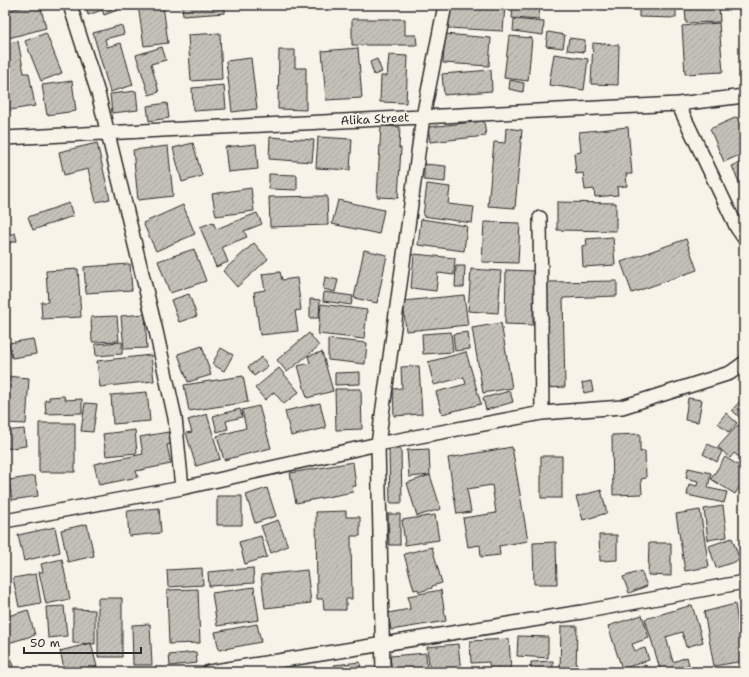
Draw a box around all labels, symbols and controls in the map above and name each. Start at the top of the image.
street label: Alika Street [340,109,410,129]
scale bar [24,629,141,655]
text: 50 m [30,635,60,651]

